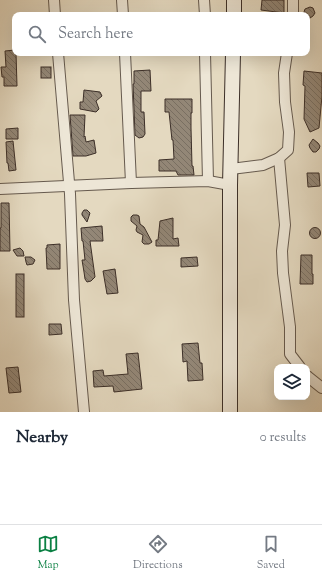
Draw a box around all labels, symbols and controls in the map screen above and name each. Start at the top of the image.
search box [12,12,310,56]
icon: search [26,23,48,45]
text: Search here [58,24,133,45]
map controls [274,364,310,400]
button: layers [274,364,310,400]
text: Nearby [16,426,68,450]
text: 0 results [260,429,306,447]
tab: Map [37,533,59,573]
tab: Directions [133,533,183,573]
tab: Saved [257,533,285,573]

